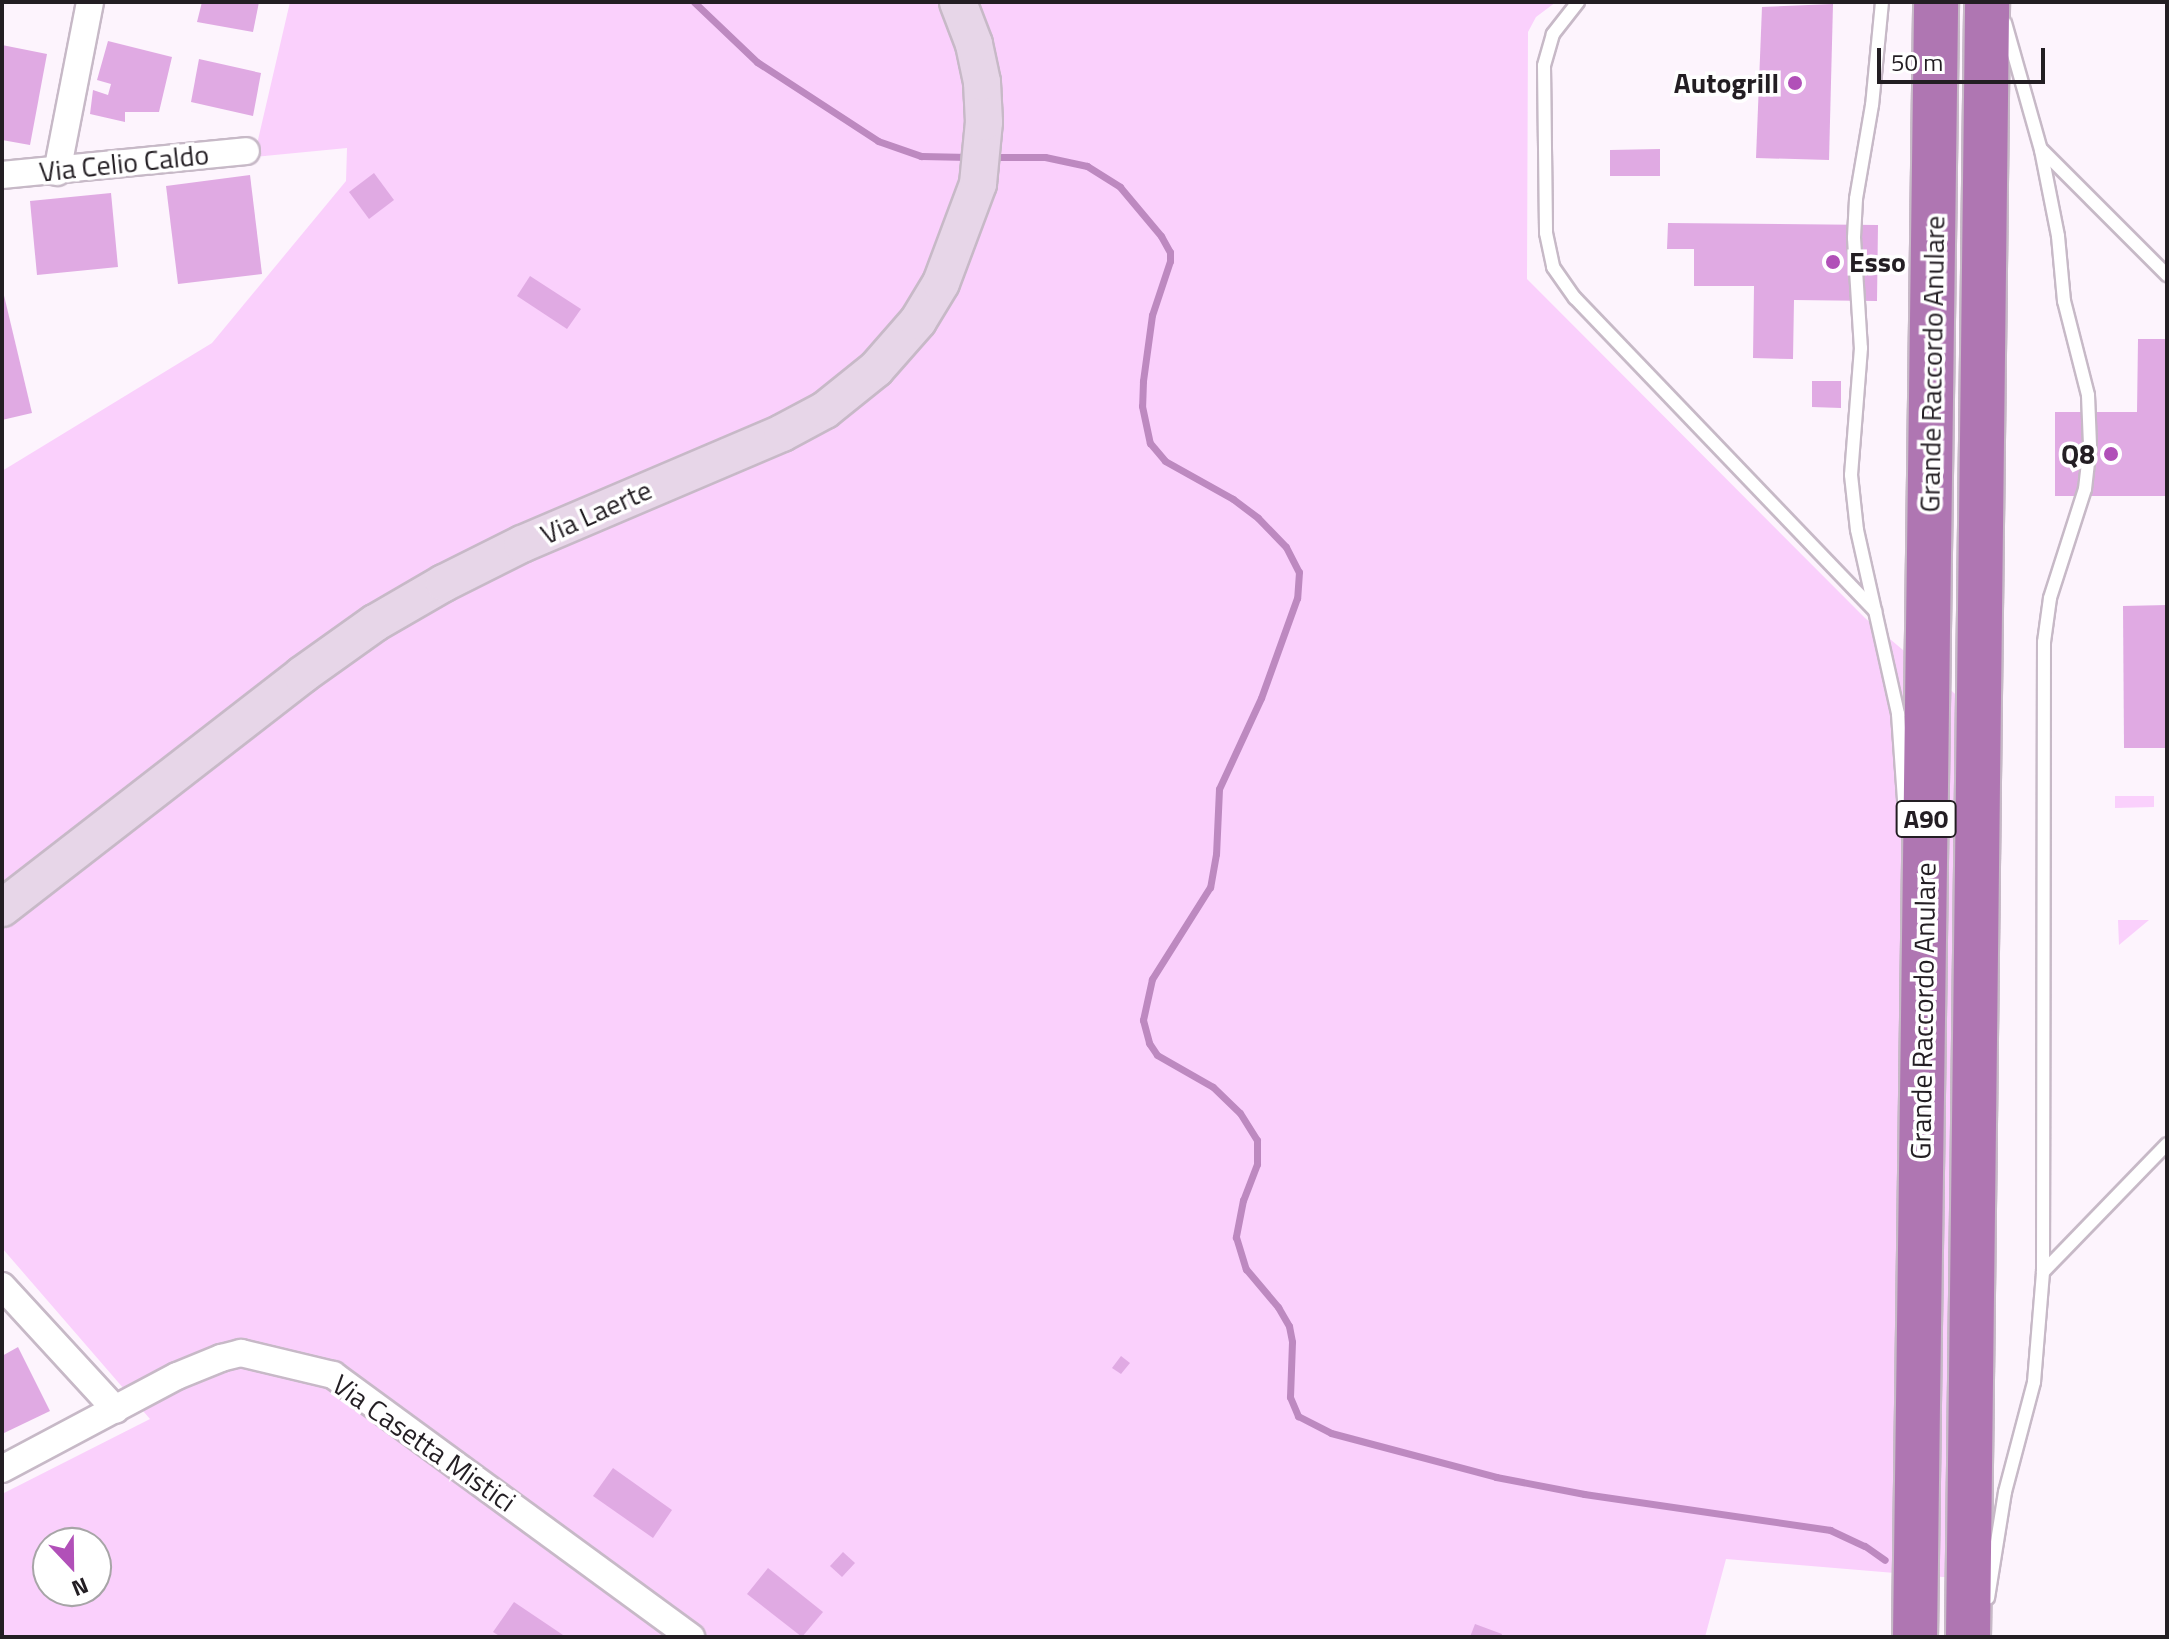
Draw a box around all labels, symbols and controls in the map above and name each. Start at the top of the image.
scale bar [1881,32,2049,82]
text: 50 m [1891,44,1943,80]
place label: Autogrill [1674,66,1779,100]
marker: Autogrill [1786,74,1804,92]
street label: Via Celio Caldo [37,137,211,189]
street label: Grande Raccordo Anulare [1913,215,1951,513]
place label: Esso [1849,245,1906,279]
marker: Esso [1824,253,1842,271]
place label: Q8 [2061,437,2095,471]
marker: Q8 [2102,445,2120,463]
street label: Via Laerte [535,473,657,551]
road number: A90 [1894,797,1958,841]
street label: Grande Raccordo Anulare [1904,862,1942,1160]
street label: Via Casetta Mistici [326,1367,522,1519]
north arrow [32,1527,112,1607]
text: N [67,1569,94,1606]

